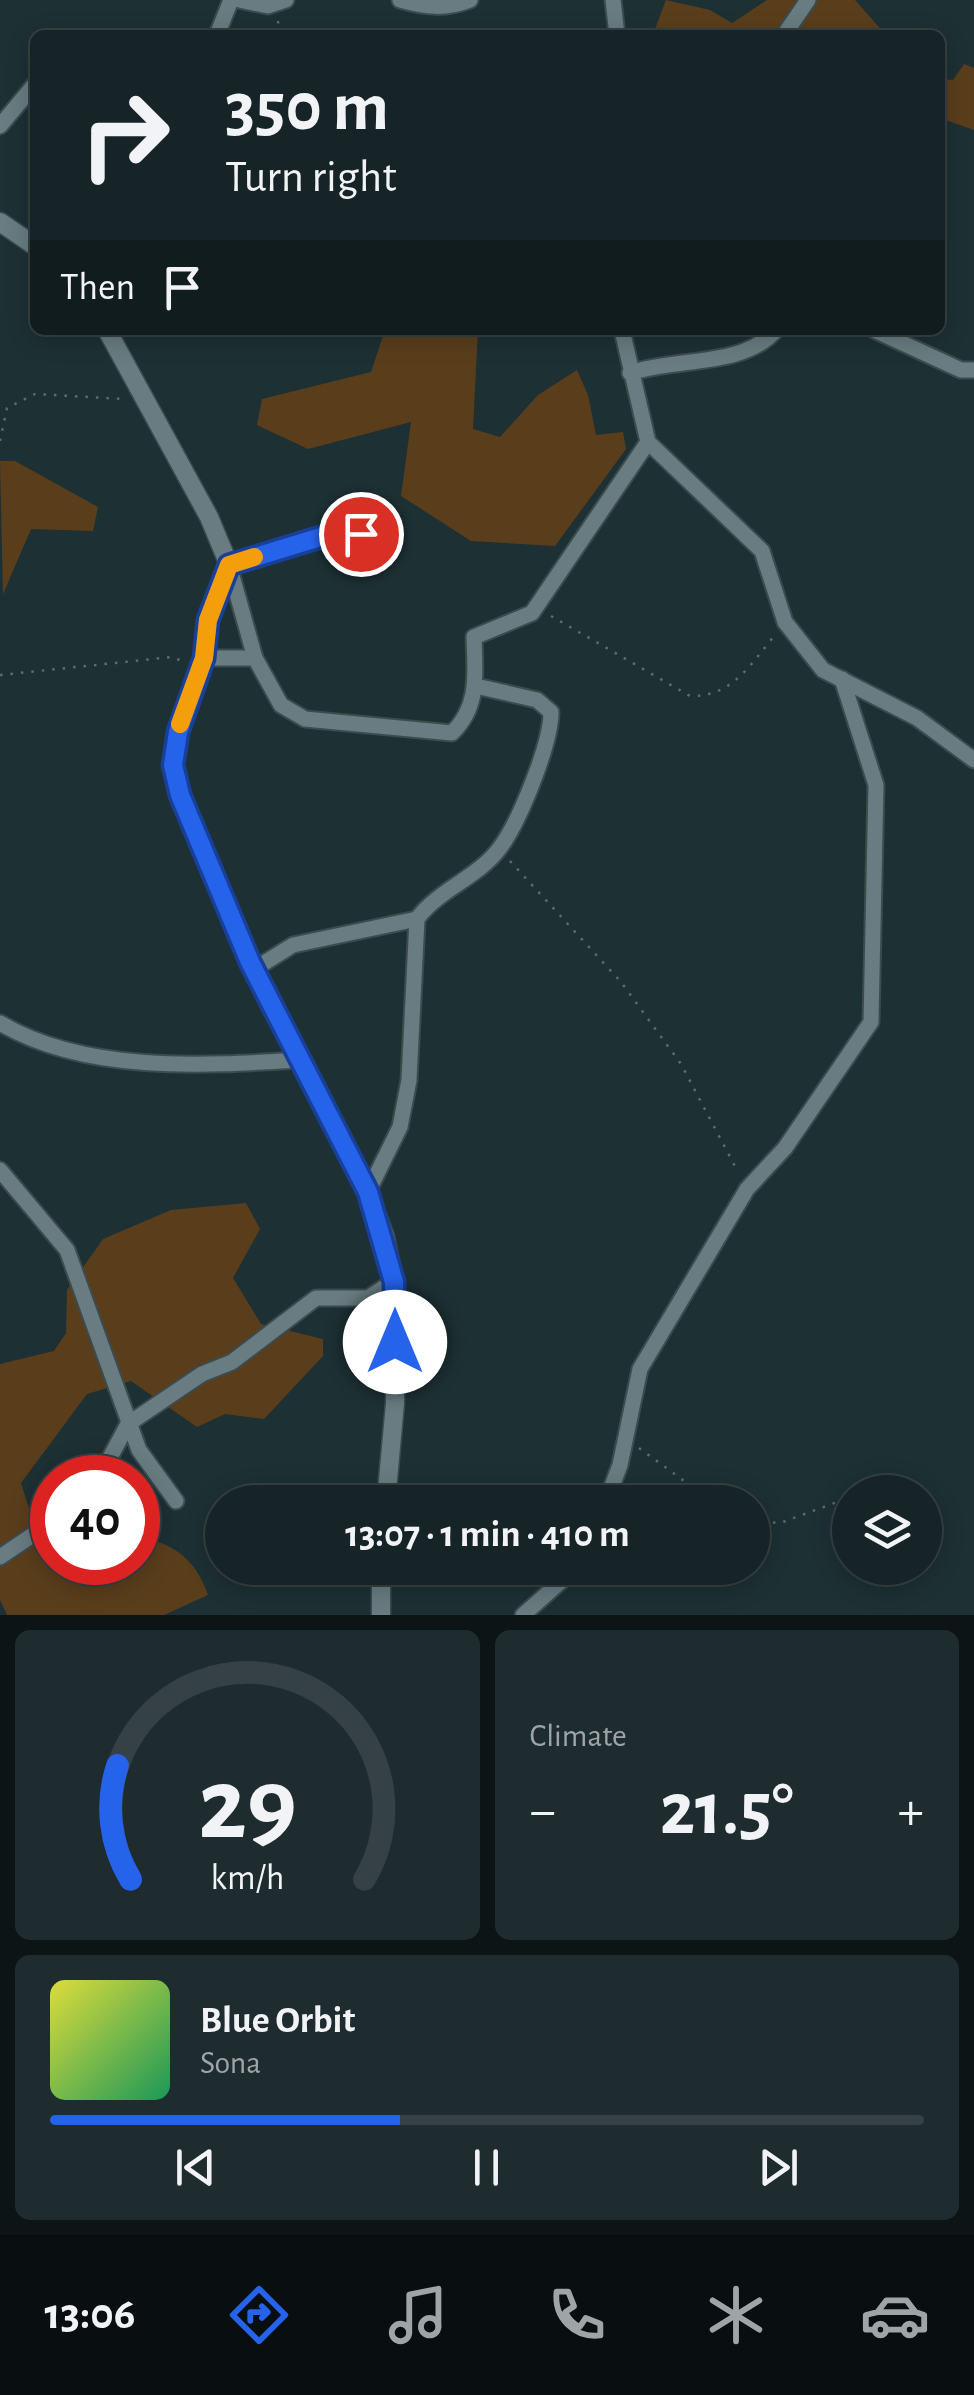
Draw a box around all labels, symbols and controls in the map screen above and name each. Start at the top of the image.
icon: right [60,70,190,200]
text: 350 m [225,73,389,143]
text: Turn right [225,155,397,200]
icon: arrive [155,260,210,315]
text: Then [60,269,135,307]
pin [319,492,404,577]
icon: arrive [334,507,389,562]
position arrow [343,1290,447,1394]
speed limit sign: 40 [30,1455,160,1585]
map controls [832,1475,942,1585]
button: layers [832,1475,942,1585]
text: 13:07 · 1 min · 410 m [345,1516,630,1554]
text: Climate [530,1720,627,1752]
text: 29 [198,1754,297,1858]
text: 21.5° [660,1773,794,1848]
text: − [530,1784,556,1839]
text: + [898,1784,924,1839]
text: km/h [210,1860,284,1896]
text: Blue Orbit [200,2002,355,2040]
text: Sona [200,2047,261,2079]
icon: previous [168,2140,223,2195]
icon: pause [459,2140,514,2195]
icon: next [751,2140,806,2195]
icon: directions [224,2280,294,2350]
icon: music [383,2280,453,2350]
icon: phone [542,2280,612,2350]
icon: climate [701,2280,771,2350]
icon: car [860,2280,930,2350]
text: 13:06 [44,2292,136,2337]

